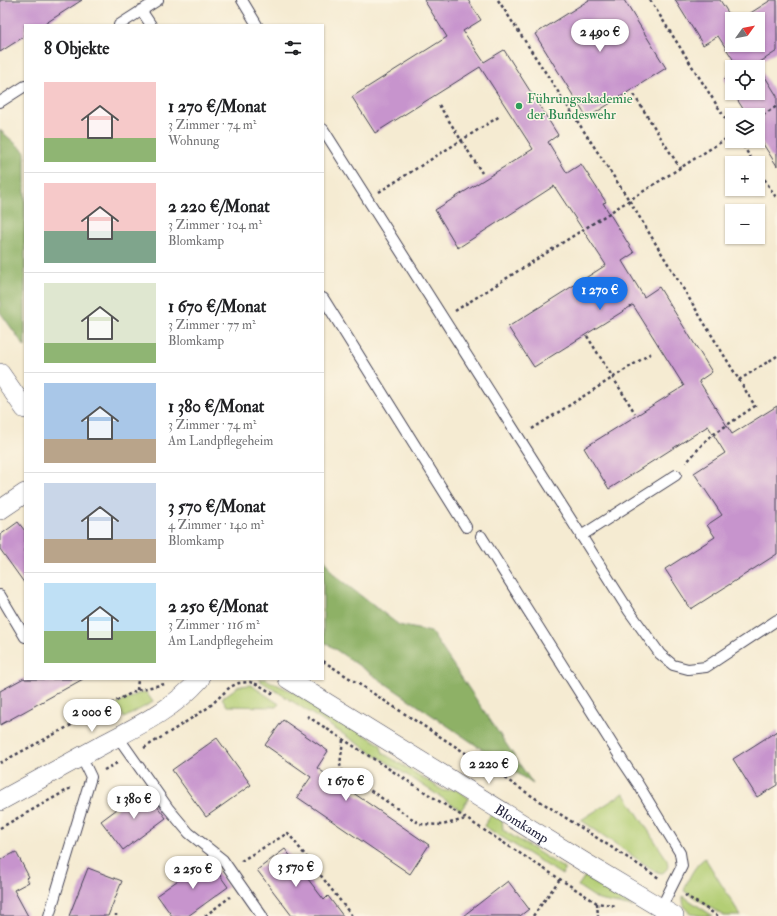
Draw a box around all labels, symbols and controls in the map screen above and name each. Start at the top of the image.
north arrow [725,12,765,52]
map controls [725,12,765,244]
pin: 2 490 € [563,19,637,53]
text: 2 490 € [580,24,620,40]
icon: filters [282,37,304,59]
text: 8 Objekte [44,38,109,59]
button: locate [725,60,765,100]
place label: Führungsakademie der Bundeswehr [527,90,633,123]
text: 1 270 €/Monat [168,96,266,117]
icon: home [76,98,124,146]
marker: Führungsakademie der Bundeswehr [514,101,524,111]
button: layers [725,108,765,148]
text: 3 Zimmer · 74 m² [168,117,256,133]
text: Wohnung [168,133,220,149]
button: + [725,156,765,196]
text: 2 220 €/Monat [168,196,270,217]
icon: home [76,199,124,247]
button: − [725,204,765,244]
text: 3 Zimmer · 104 m² [168,217,262,233]
text: Blomkamp [168,233,224,249]
pin: 1 270 € [563,277,637,311]
text: 1 270 € [582,282,618,298]
text: 1 670 €/Monat [168,296,266,317]
icon: home [76,299,124,347]
text: 3 Zimmer · 77 m² [168,317,256,333]
text: Blomkamp [168,333,224,349]
text: 1 380 €/Monat [168,396,264,417]
icon: home [76,399,124,447]
text: 3 Zimmer · 74 m² [168,417,256,433]
text: Am Landpflegeheim [168,433,273,449]
text: 3 570 €/Monat [168,496,266,517]
icon: home [76,499,124,547]
text: 4 Zimmer · 140 m² [168,517,264,533]
text: Blomkamp [168,533,224,549]
text: 2 250 €/Monat [168,596,268,617]
icon: home [76,599,124,647]
text: 3 Zimmer · 116 m² [168,617,260,633]
text: Am Landpflegeheim [168,633,273,649]
pin: 2 000 € [55,699,129,733]
text: 2 000 € [72,704,112,720]
pin: 2 220 € [452,751,526,785]
text: 2 220 € [469,756,509,772]
pin: 1 670 € [309,768,383,802]
text: 1 670 € [328,773,364,789]
pin: 1 380 € [97,786,171,820]
text: 1 380 € [116,791,152,807]
street label: Blomkamp [492,800,552,848]
pin: 3 570 € [259,854,333,888]
pin: 2 250 € [156,856,230,890]
text: 3 570 € [278,859,314,875]
text: 2 250 € [174,861,212,877]

